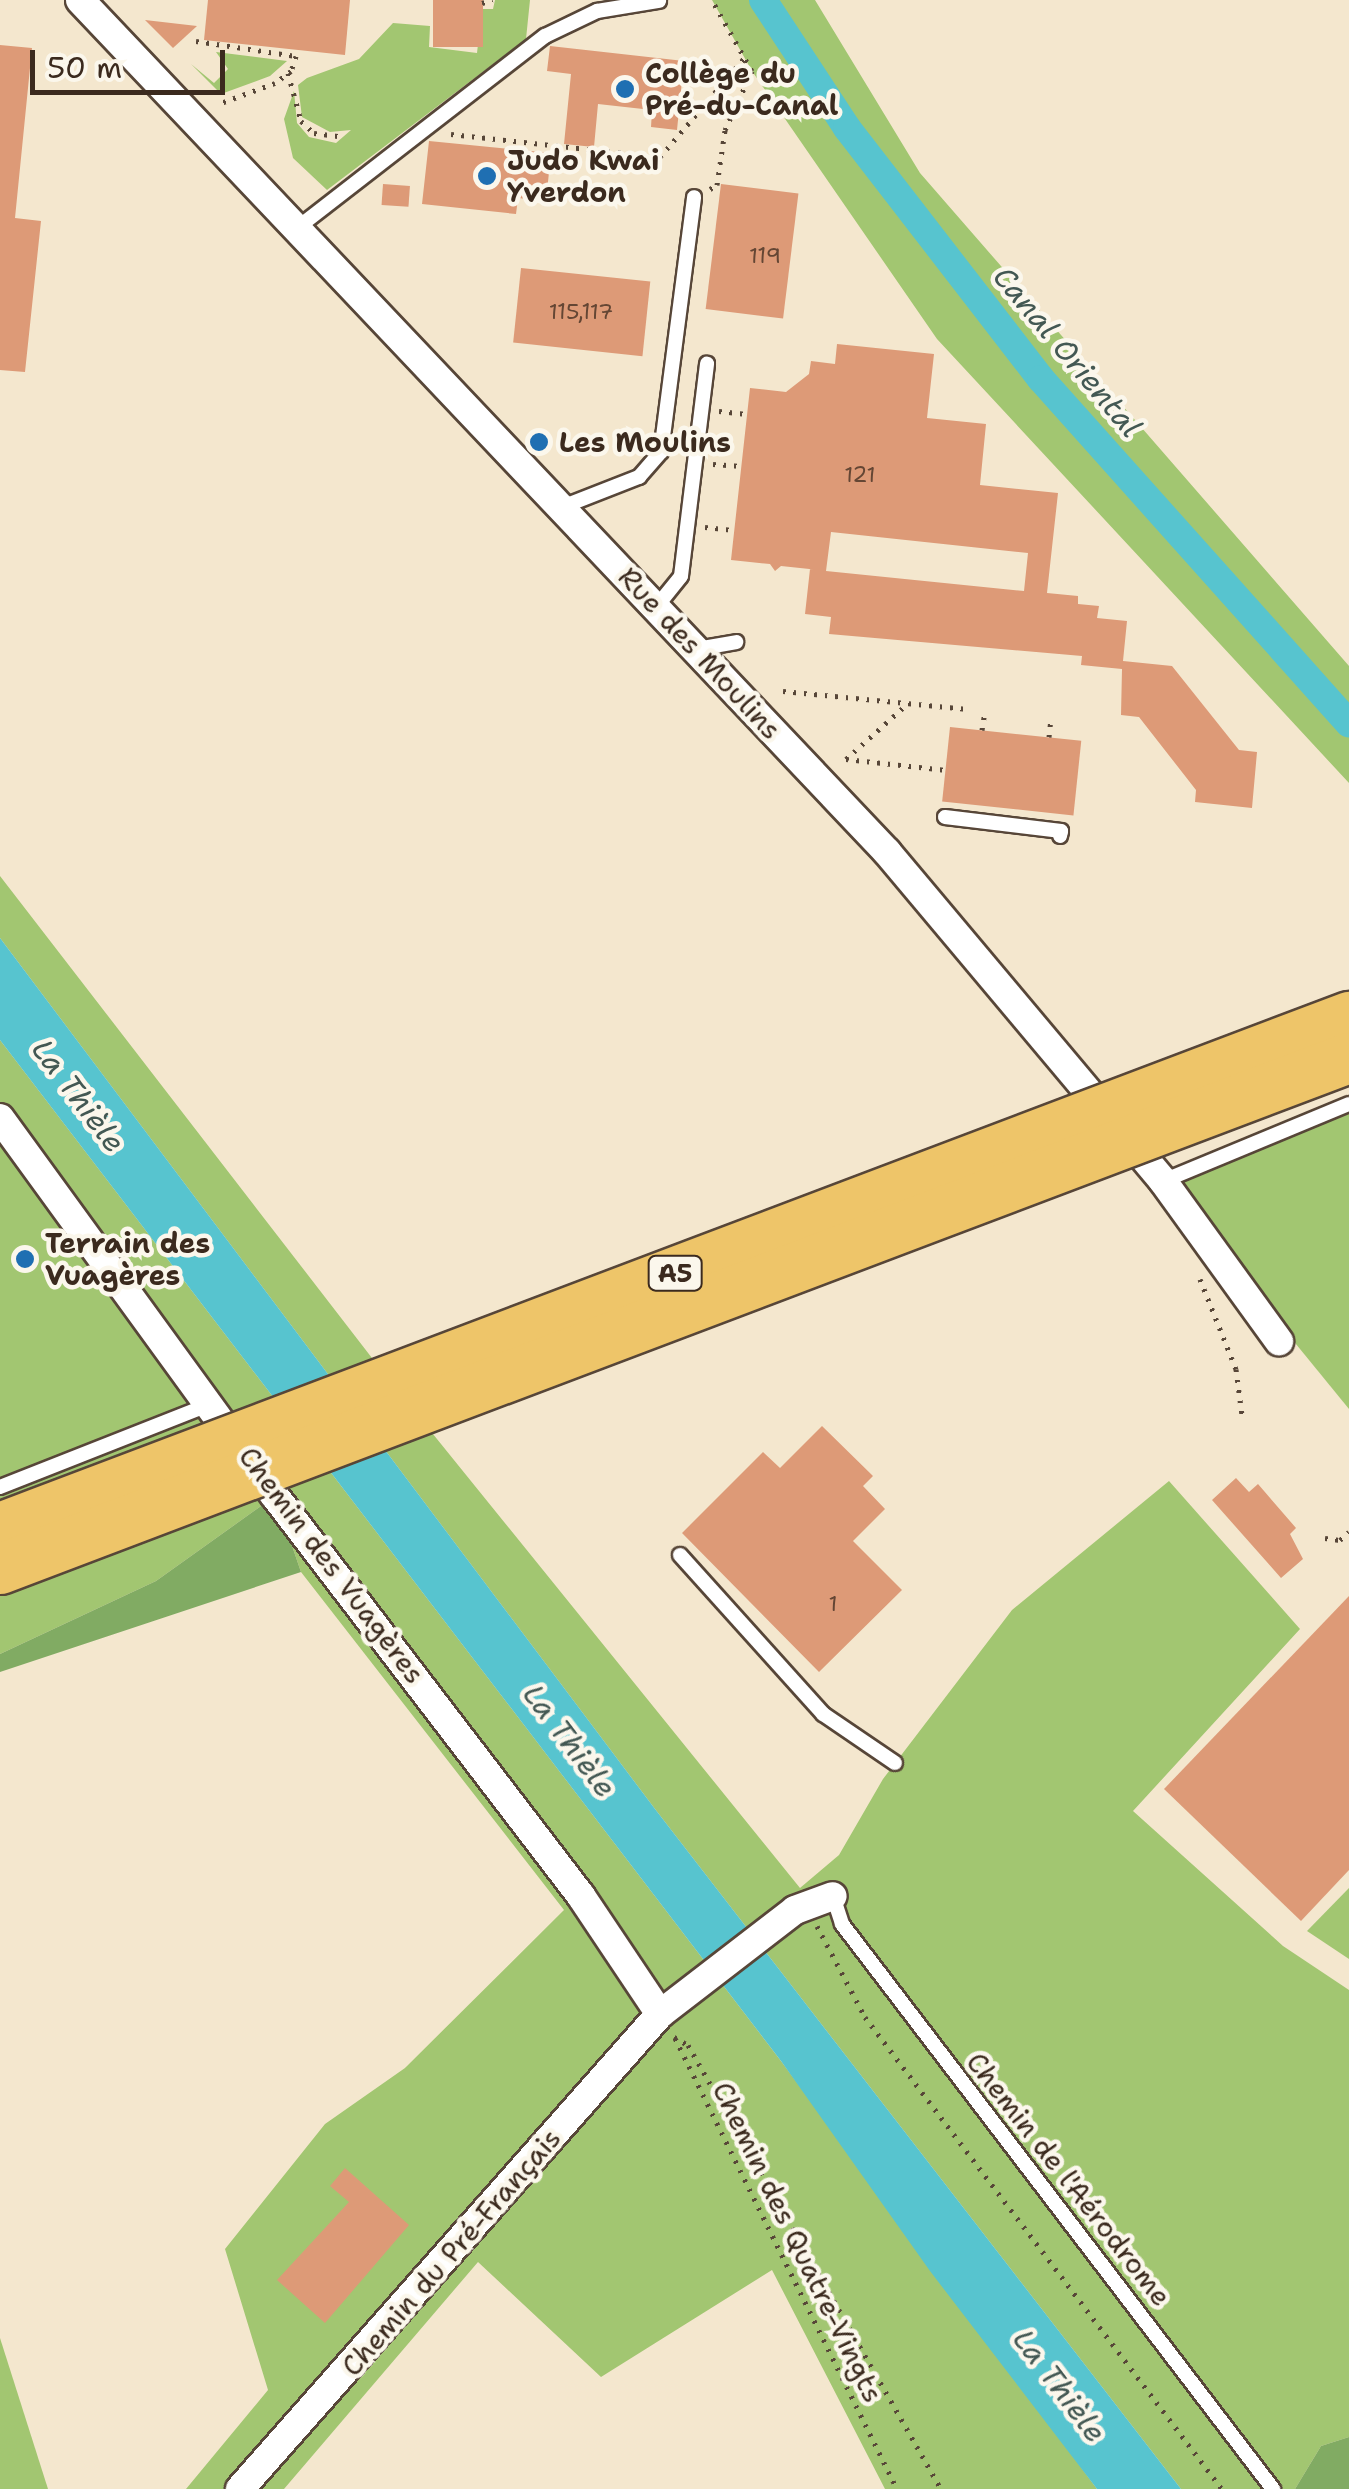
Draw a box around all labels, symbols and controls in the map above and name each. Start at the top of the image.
scale bar [35,30,230,92]
text: 50 m [47,47,122,88]
place label: Collège du Pré-du-Canal [645,56,839,122]
marker: Collège du Pré-du-Canal [614,78,636,100]
place label: Judo Kwai Yverdon [507,143,659,209]
marker: Judo Kwai Yverdon [476,165,498,187]
house number: 119 [749,243,781,269]
water label: Canal Oriental [985,259,1149,445]
house number: 115,117 [549,299,613,325]
place label: Les Moulins [559,425,731,459]
marker: Les Moulins [528,431,550,453]
house number: 121 [844,462,876,488]
street label: Rue des Moulins [612,560,788,746]
water label: La Thièle [24,1032,132,1160]
place label: Terrain des Vuagères [45,1226,210,1292]
marker: Terrain des Vuagères [14,1248,36,1270]
road number: A5 [648,1253,702,1293]
street label: Chemin des Vuagères [232,1440,432,1690]
house number: 1 [828,1591,838,1617]
water label: La Thièle [515,1677,623,1805]
street label: Chemin de l'Aérodrome [960,2045,1178,2313]
street label: Chemin des Quatre-Vingts [706,2076,890,2408]
street label: Chemin du Pré-Français [334,2121,568,2383]
water label: La Thièle [1005,2322,1113,2450]

